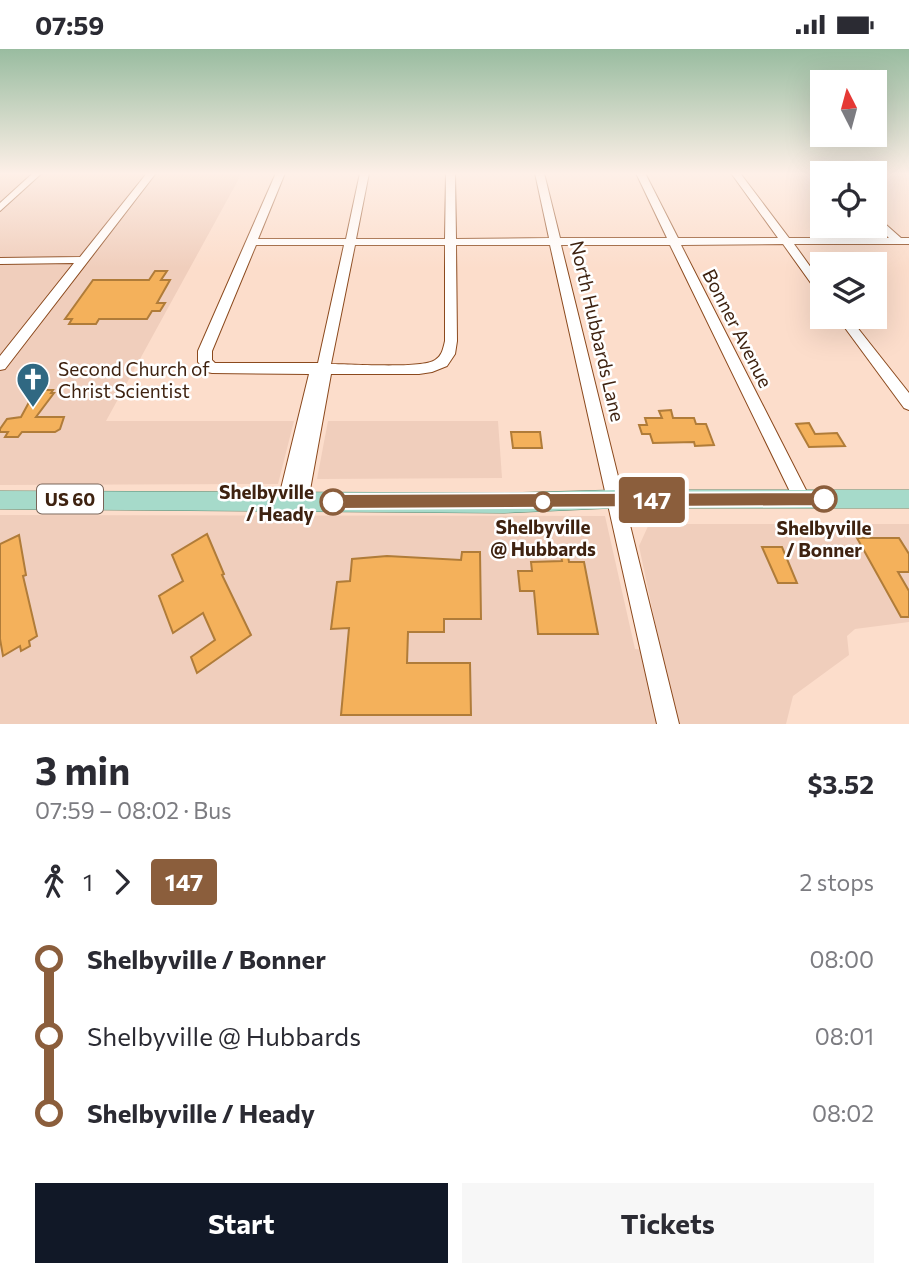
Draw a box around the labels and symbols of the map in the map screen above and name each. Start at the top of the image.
north arrow [810,70,887,147]
street label: North Hubbards Lane [566,238,630,424]
street label: Bonner Avenue [698,265,778,391]
place label: Second Church of Christ Scientist [58,357,210,402]
church icon: Second Church of Christ Scientist [14,360,52,409]
line badge: 147 [612,477,692,523]
place label: Shelbyville / Heady [219,480,315,525]
road number: US 60 [37,485,103,513]
marker: Shelbyville / Bonner [811,486,837,512]
marker: Shelbyville / Heady [320,489,346,515]
marker: Shelbyville @ Hubbards [533,492,553,512]
place label: Shelbyville @ Hubbards [490,515,596,560]
place label: Shelbyville / Bonner [777,516,871,561]

